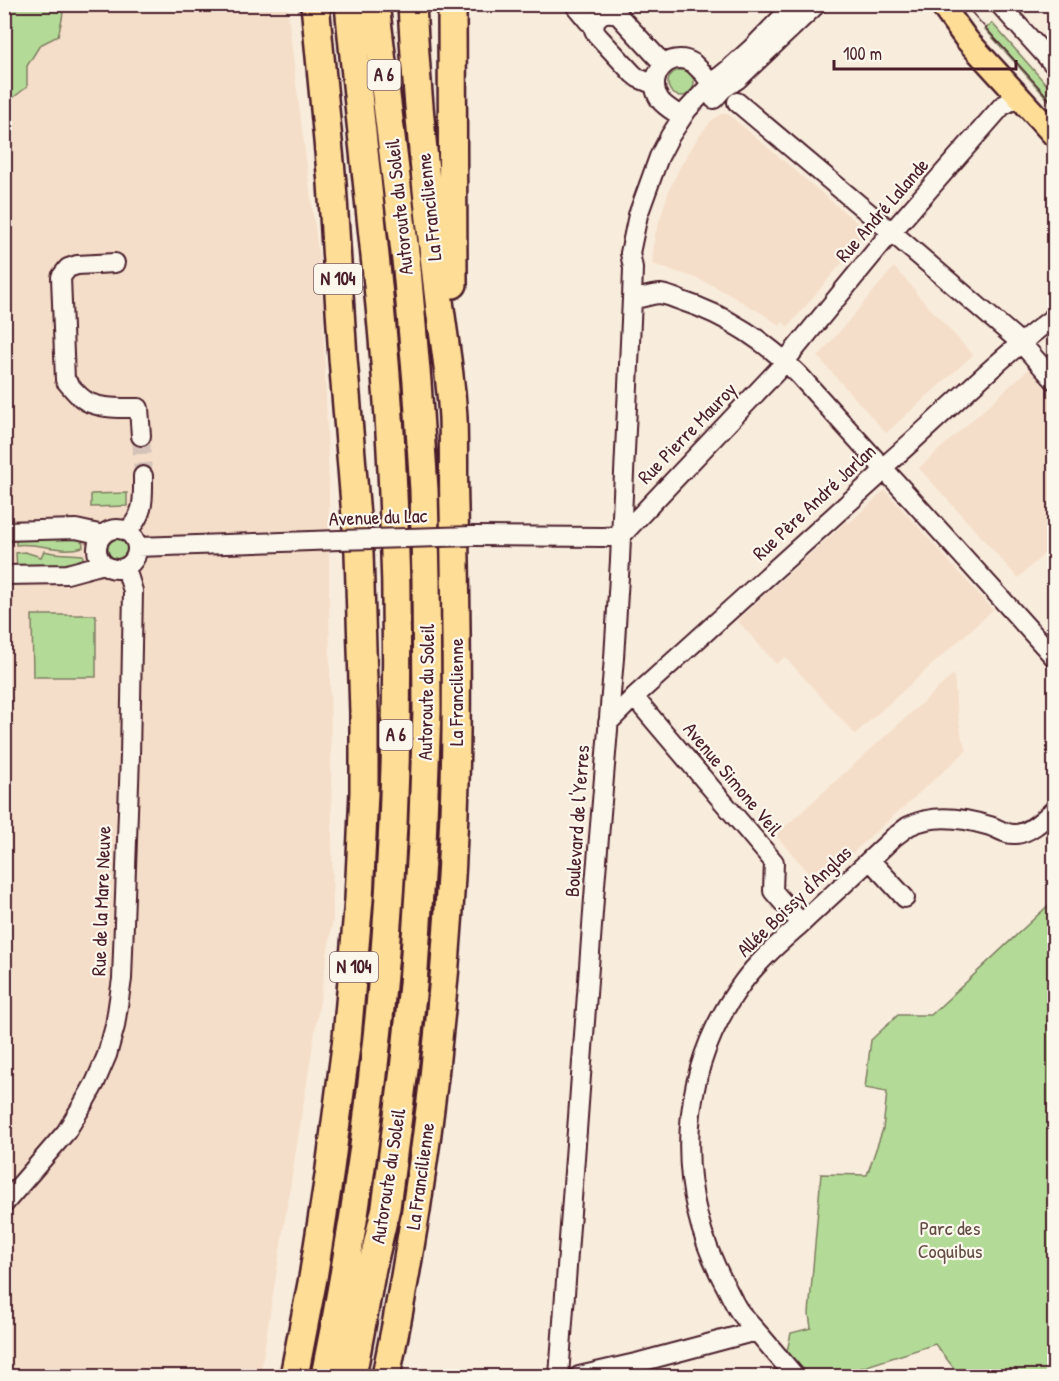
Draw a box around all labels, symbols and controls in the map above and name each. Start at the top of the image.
scale bar [834,33,1016,71]
text: 100 m [843,41,882,66]
road number: A 6 [368,60,400,90]
street label: Autoroute du Soleil [378,137,419,276]
street label: La Francilienne [409,152,448,262]
street label: Rue André Lalande [829,152,934,267]
road number: N 104 [314,264,362,294]
street label: Rue Pierre Mauroy [631,376,742,489]
street label: Rue Père André Jarlan [746,437,881,566]
street label: Avenue du Lac [328,501,428,532]
street label: Autoroute du Soleil [411,623,440,761]
street label: La Francilienne [442,638,469,746]
street label: Avenue Simone Veil [678,716,790,842]
road number: A 6 [380,720,412,750]
street label: Boulevard de l'Yerres [558,744,595,898]
street label: Rue de la Mare Neuve [84,825,117,977]
street label: Allée Boissy d'Anglas [730,839,857,962]
road number: N 104 [330,952,378,982]
street label: Autoroute du Soleil [363,1106,412,1246]
street label: La Francilienne [399,1121,440,1231]
park label: Parc des Coquibus [918,1214,983,1264]

